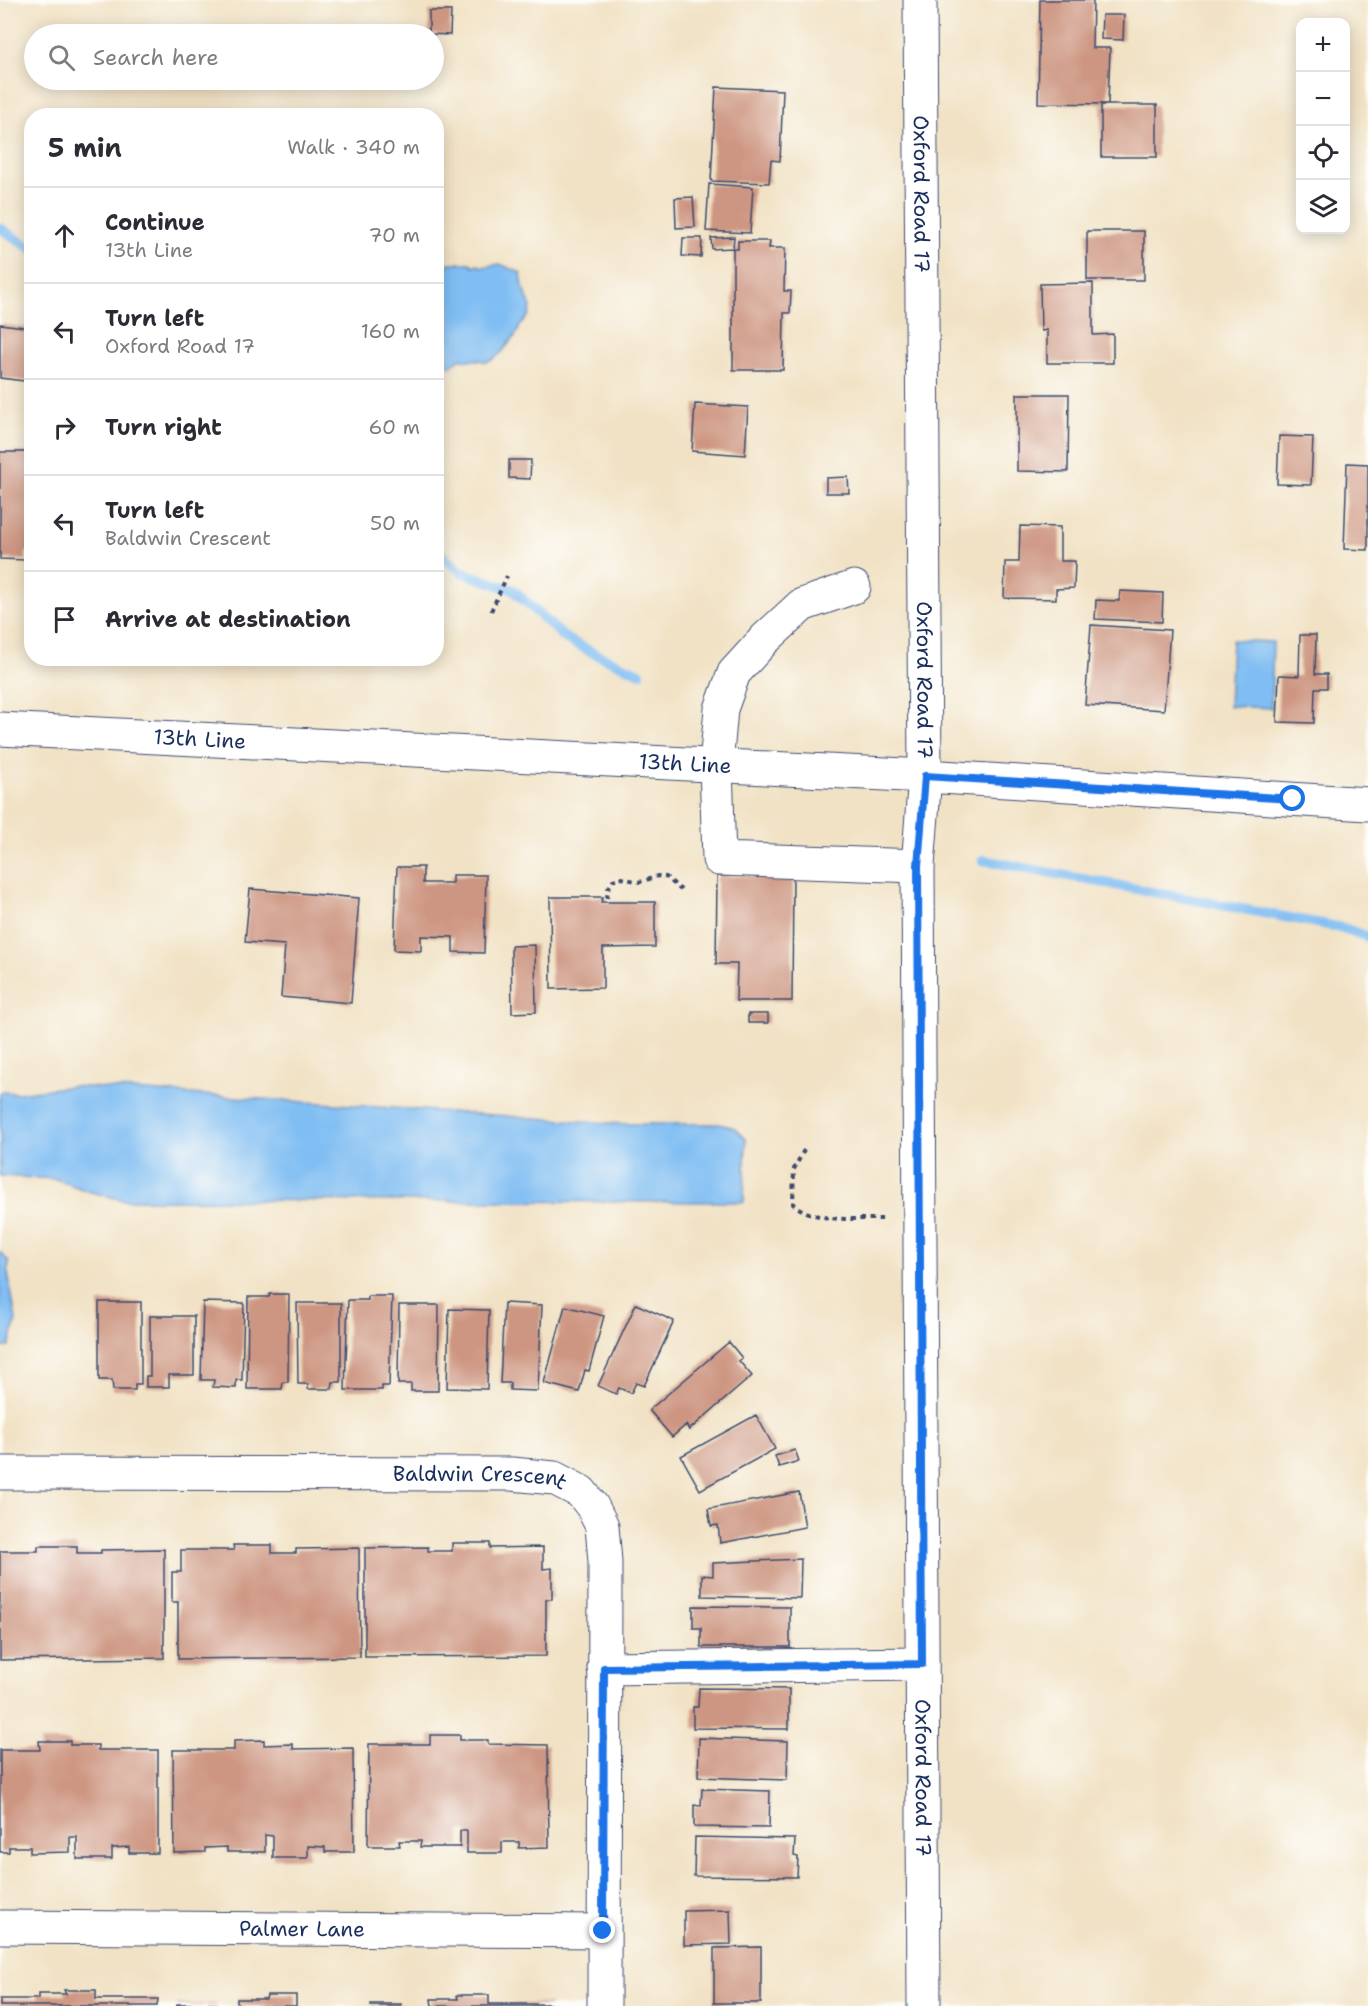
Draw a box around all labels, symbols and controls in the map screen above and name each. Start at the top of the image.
map controls [1296,18,1350,234]
button: + [1296,18,1350,72]
search box [24,24,444,90]
icon: search [45,41,78,74]
text: Search here [93,43,219,72]
button: − [1296,72,1350,126]
street label: Oxford Road 17 [907,115,936,273]
button: locate [1296,126,1350,180]
text: 5 min [48,130,122,165]
text: Walk · 340 m [287,134,420,160]
button: layers [1296,180,1350,234]
text: Continue [105,208,205,237]
icon: ahead [48,219,81,252]
text: 70 m [368,222,420,248]
text: 13th Line [105,237,193,263]
text: Turn left [105,304,204,333]
icon: left [48,315,81,348]
text: 160 m [361,318,420,344]
text: Oxford Road 17 [105,333,255,359]
icon: right [48,411,81,444]
text: Turn right [105,413,222,442]
text: 60 m [368,414,420,440]
text: Turn left [105,496,204,525]
icon: left [48,507,81,540]
text: 50 m [370,510,420,536]
text: Baldwin Crescent [105,525,271,551]
street label: Oxford Road 17 [910,601,939,759]
icon: arrive [48,603,81,636]
text: Arrive at destination [105,605,351,634]
street label: 13th Line [153,723,247,755]
street label: 13th Line [638,747,732,780]
route start [1279,785,1305,811]
street label: Baldwin Crescent [393,1460,572,1496]
street label: Oxford Road 17 [908,1699,937,1857]
street label: Palmer Lane [239,1915,365,1943]
route end [589,1917,615,1943]

